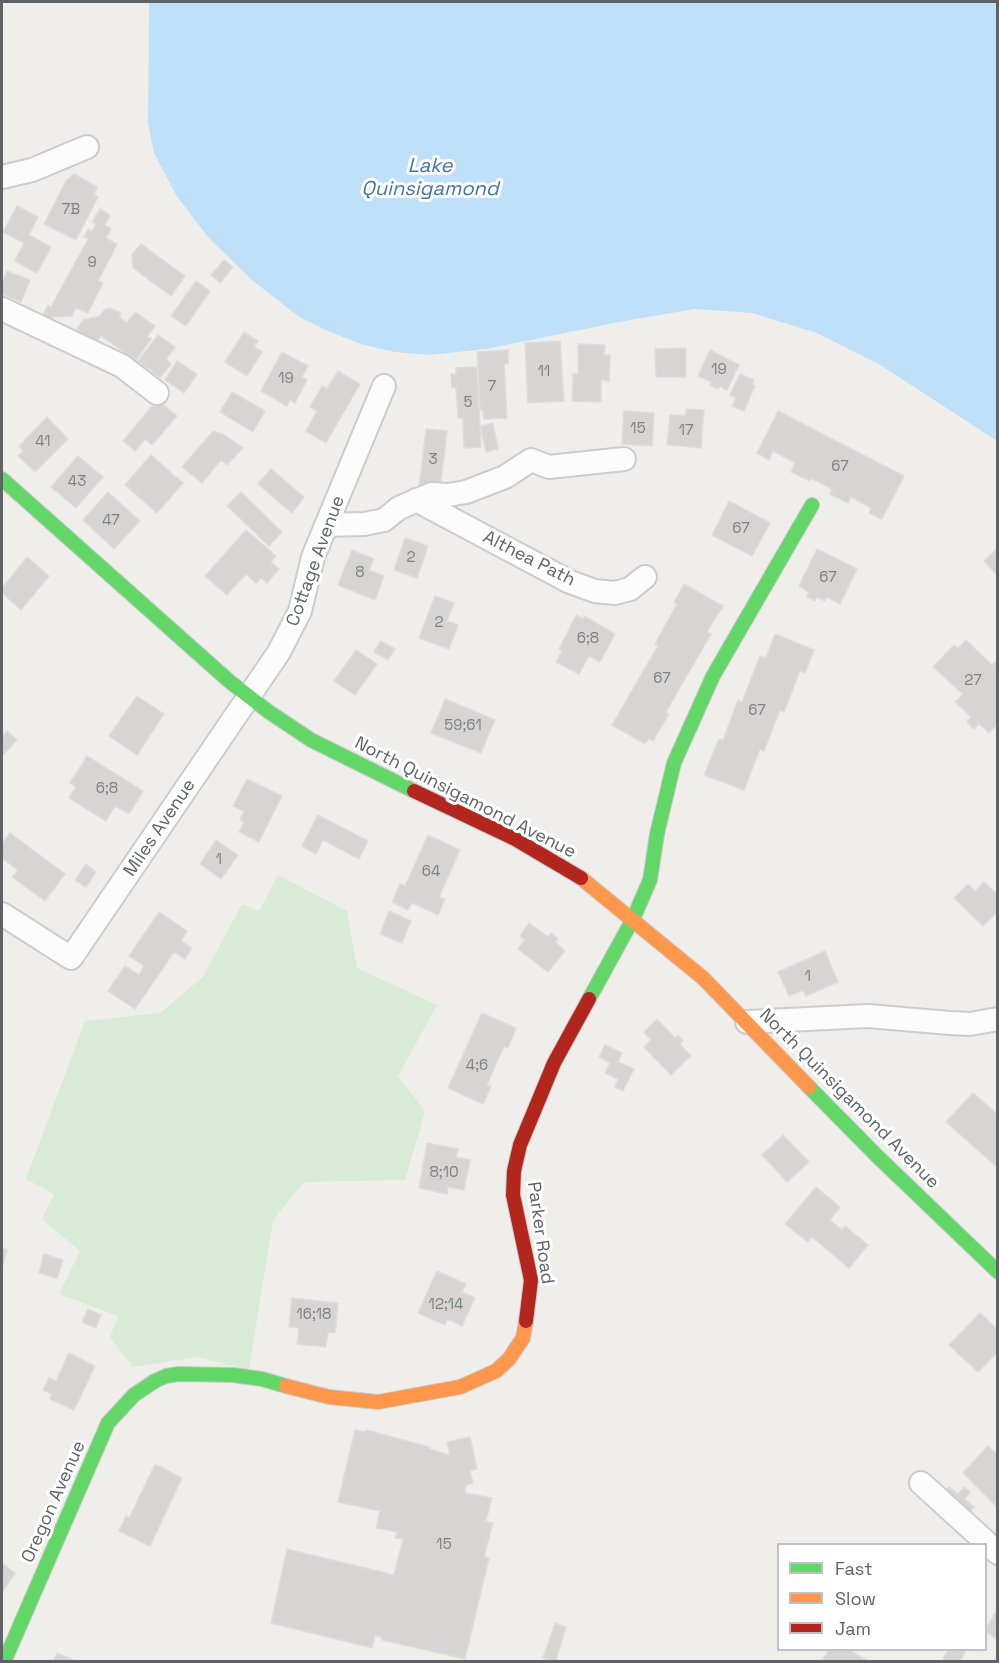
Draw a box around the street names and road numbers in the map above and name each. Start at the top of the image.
street label: Cottage Avenue [282,493,350,629]
street label: Althea Path [479,527,579,591]
street label: North Quinsigamond Avenue [351,733,579,863]
street label: Miles Avenue [120,775,200,881]
street label: North Quinsigamond Avenue [755,1005,943,1193]
street label: Parker Road [522,1180,558,1286]
street label: Oregon Avenue [17,1438,91,1566]

